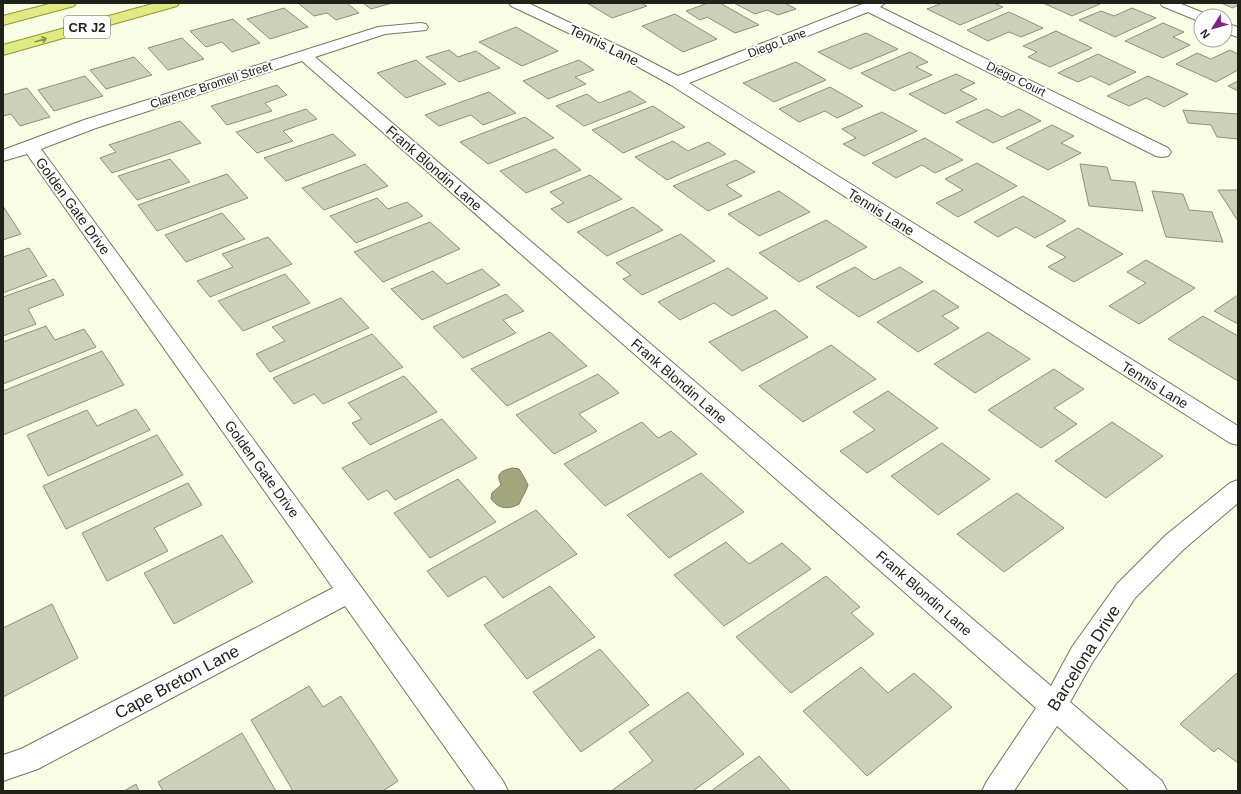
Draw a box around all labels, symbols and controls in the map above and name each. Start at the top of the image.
north arrow [1193,8,1233,48]
road number: CR J2 [64,16,110,38]
street label: Tennis Lane [567,21,642,69]
street label: Diego Lane [746,25,808,61]
text: N [1198,27,1212,41]
one-way arrow [34,36,47,43]
street label: Clarence Bromell Street [148,58,274,111]
street label: Diego Court [984,59,1048,100]
street label: Frank Blondin Lane [383,122,485,214]
street label: Golden Gate Drive [32,154,114,258]
street label: Tennis Lane [845,185,917,239]
street label: Frank Blondin Lane [628,335,730,427]
street label: Tennis Lane [1119,358,1191,412]
street label: Golden Gate Drive [221,417,303,521]
street label: Frank Blondin Lane [873,547,975,639]
street label: Barcelona Drive [1044,602,1124,714]
street label: Cape Breton Lane [112,641,242,723]

